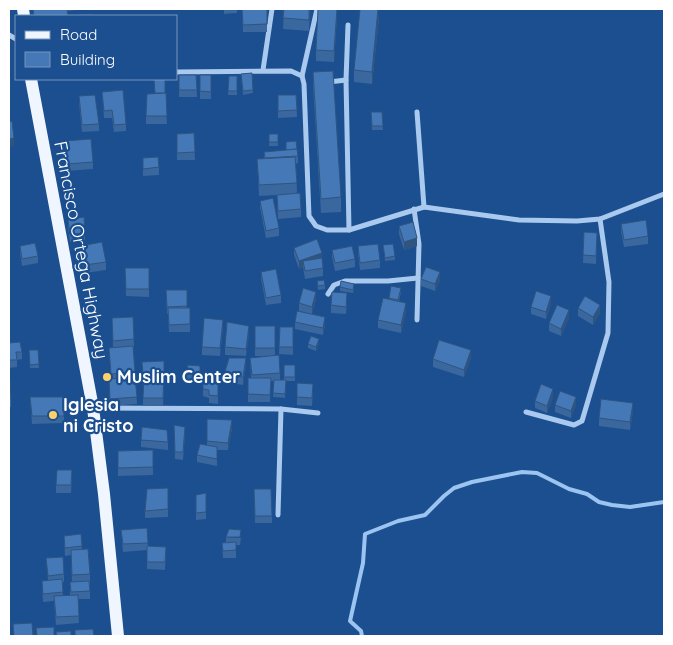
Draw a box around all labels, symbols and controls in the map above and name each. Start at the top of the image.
legend [15,15,178,80]
text: Road [60,25,97,44]
text: Building [60,50,115,69]
street label: Francisco Ortega Highway [49,139,114,361]
place label: Muslim Center [117,365,240,388]
marker: Muslim Center [101,371,113,383]
place label: Iglesia ni Cristo [63,393,134,437]
marker: Iglesia ni Cristo [47,409,59,421]

